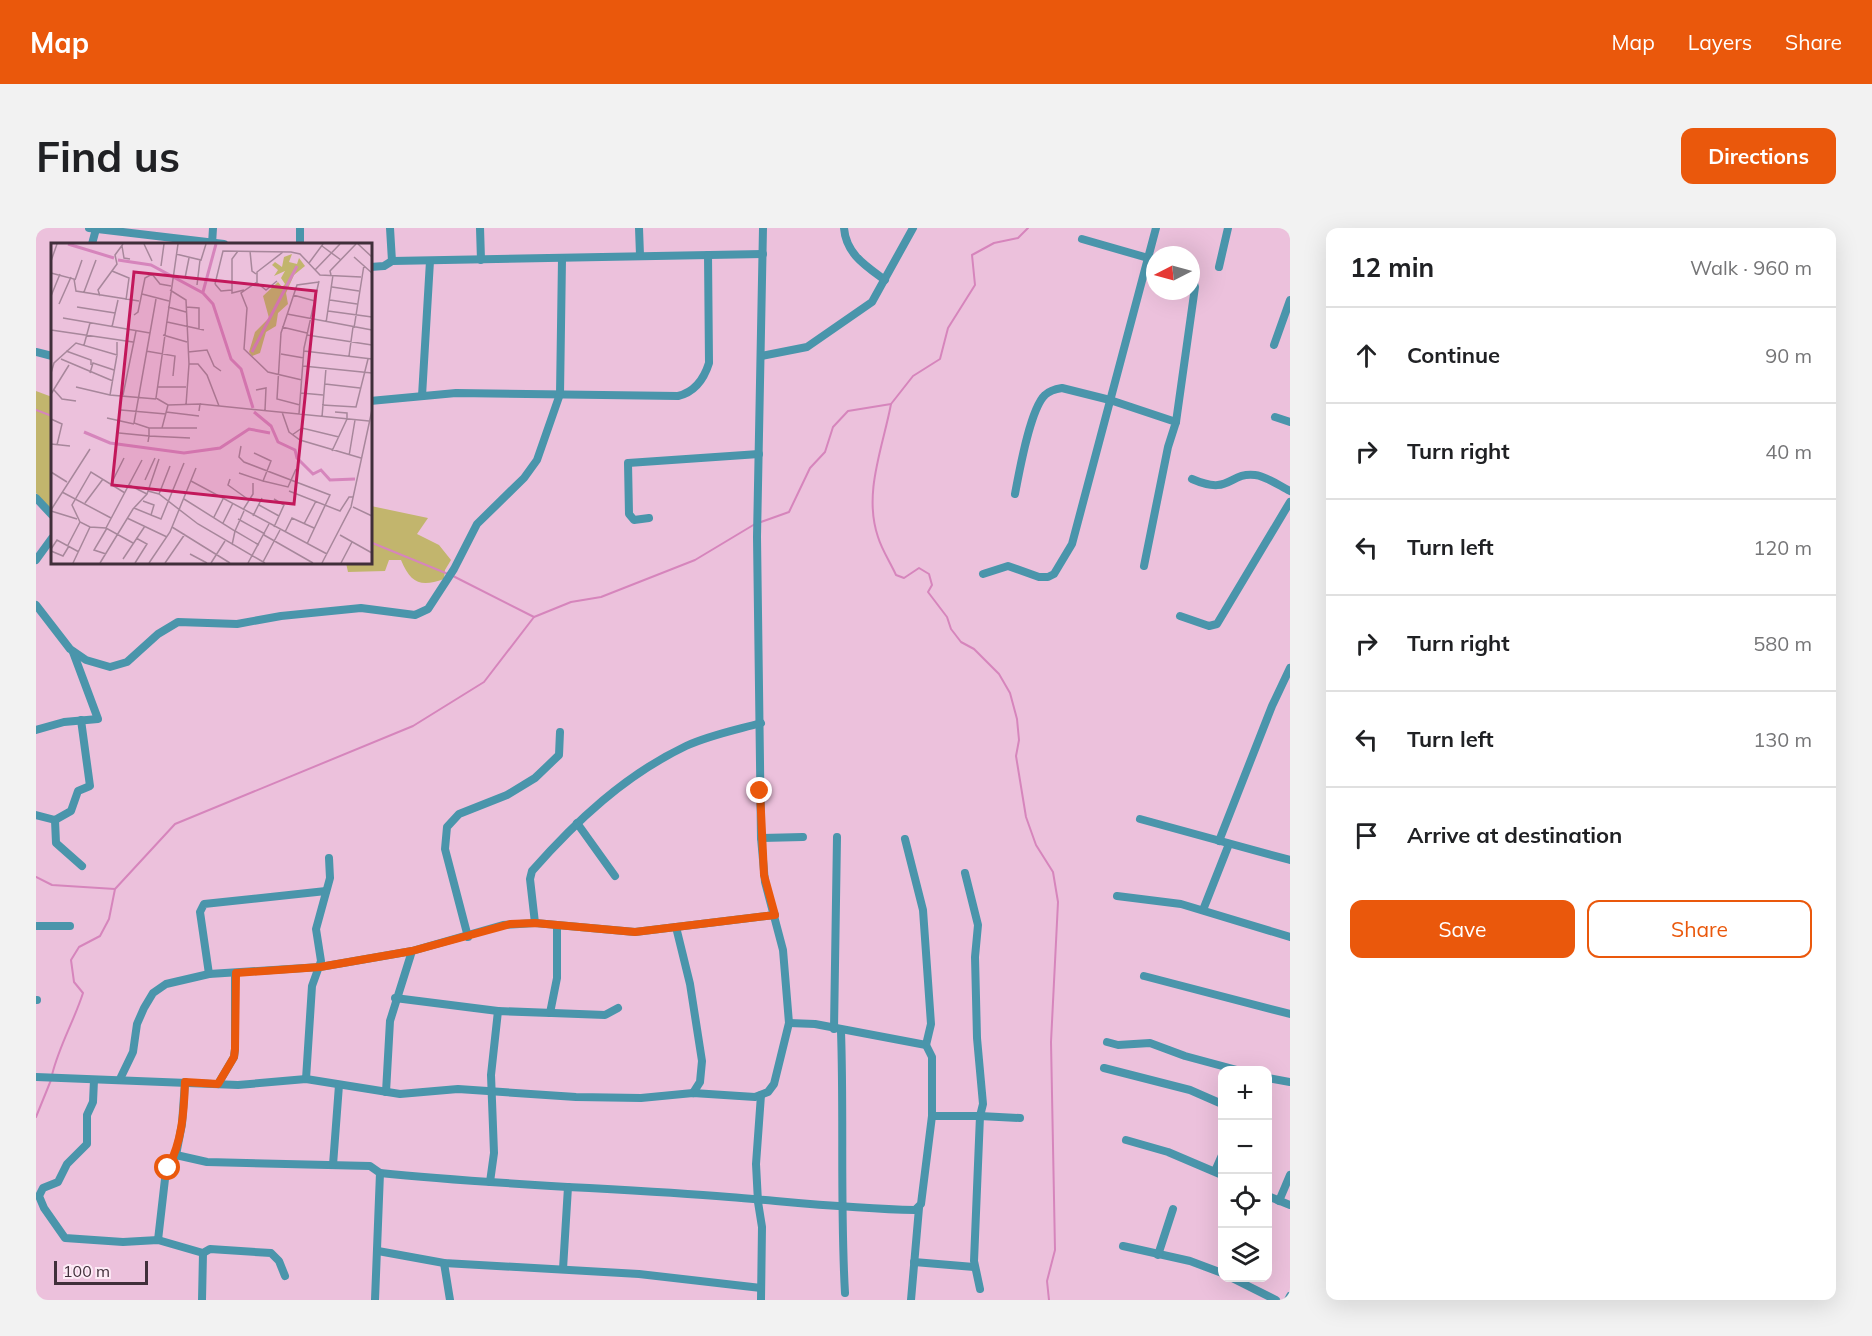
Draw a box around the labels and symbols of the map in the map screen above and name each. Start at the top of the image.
inset map [51,243,372,564]
north arrow [1146,246,1200,300]
route end [746,777,772,803]
route start [154,1154,180,1180]
scale bar [54,1258,148,1286]

